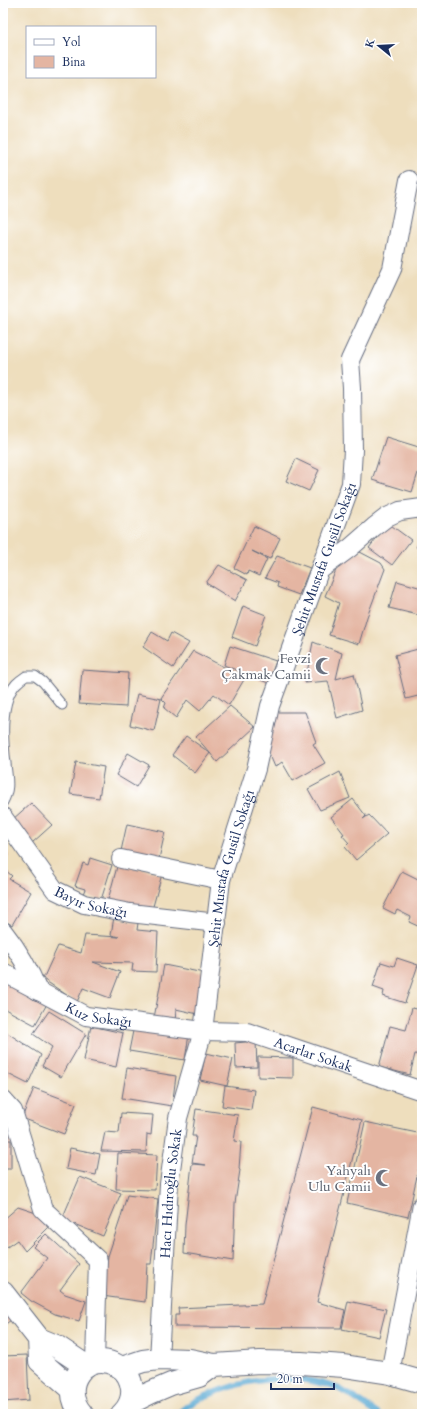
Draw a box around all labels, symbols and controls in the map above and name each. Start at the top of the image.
legend [26,26,156,78]
north arrow [359,26,399,66]
text: Yol [62,34,81,50]
text: K [361,36,379,50]
text: Bina [62,54,86,70]
street label: Şehit Mustafa Gusül Sokağı [287,480,360,638]
place label: Fevzi Çakmak Camii [221,649,311,684]
mosque icon: Fevzi Çakmak Camii [314,656,334,676]
street label: Şehit Mustafa Gusül Sokağı [204,787,258,948]
street label: Bayır Sokağı [51,882,129,922]
street label: Kuz Sokağı [62,997,133,1031]
street label: Acarlar Sokak [272,1032,356,1077]
street label: Hacı Hıdıroğlu Sokak [155,1127,186,1259]
place label: Yahyalı Ulu Camii [308,1161,371,1196]
mosque icon: Yahyalı Ulu Camii [374,1168,394,1188]
scale bar [271,1365,334,1391]
text: 20 m [277,1371,304,1387]

